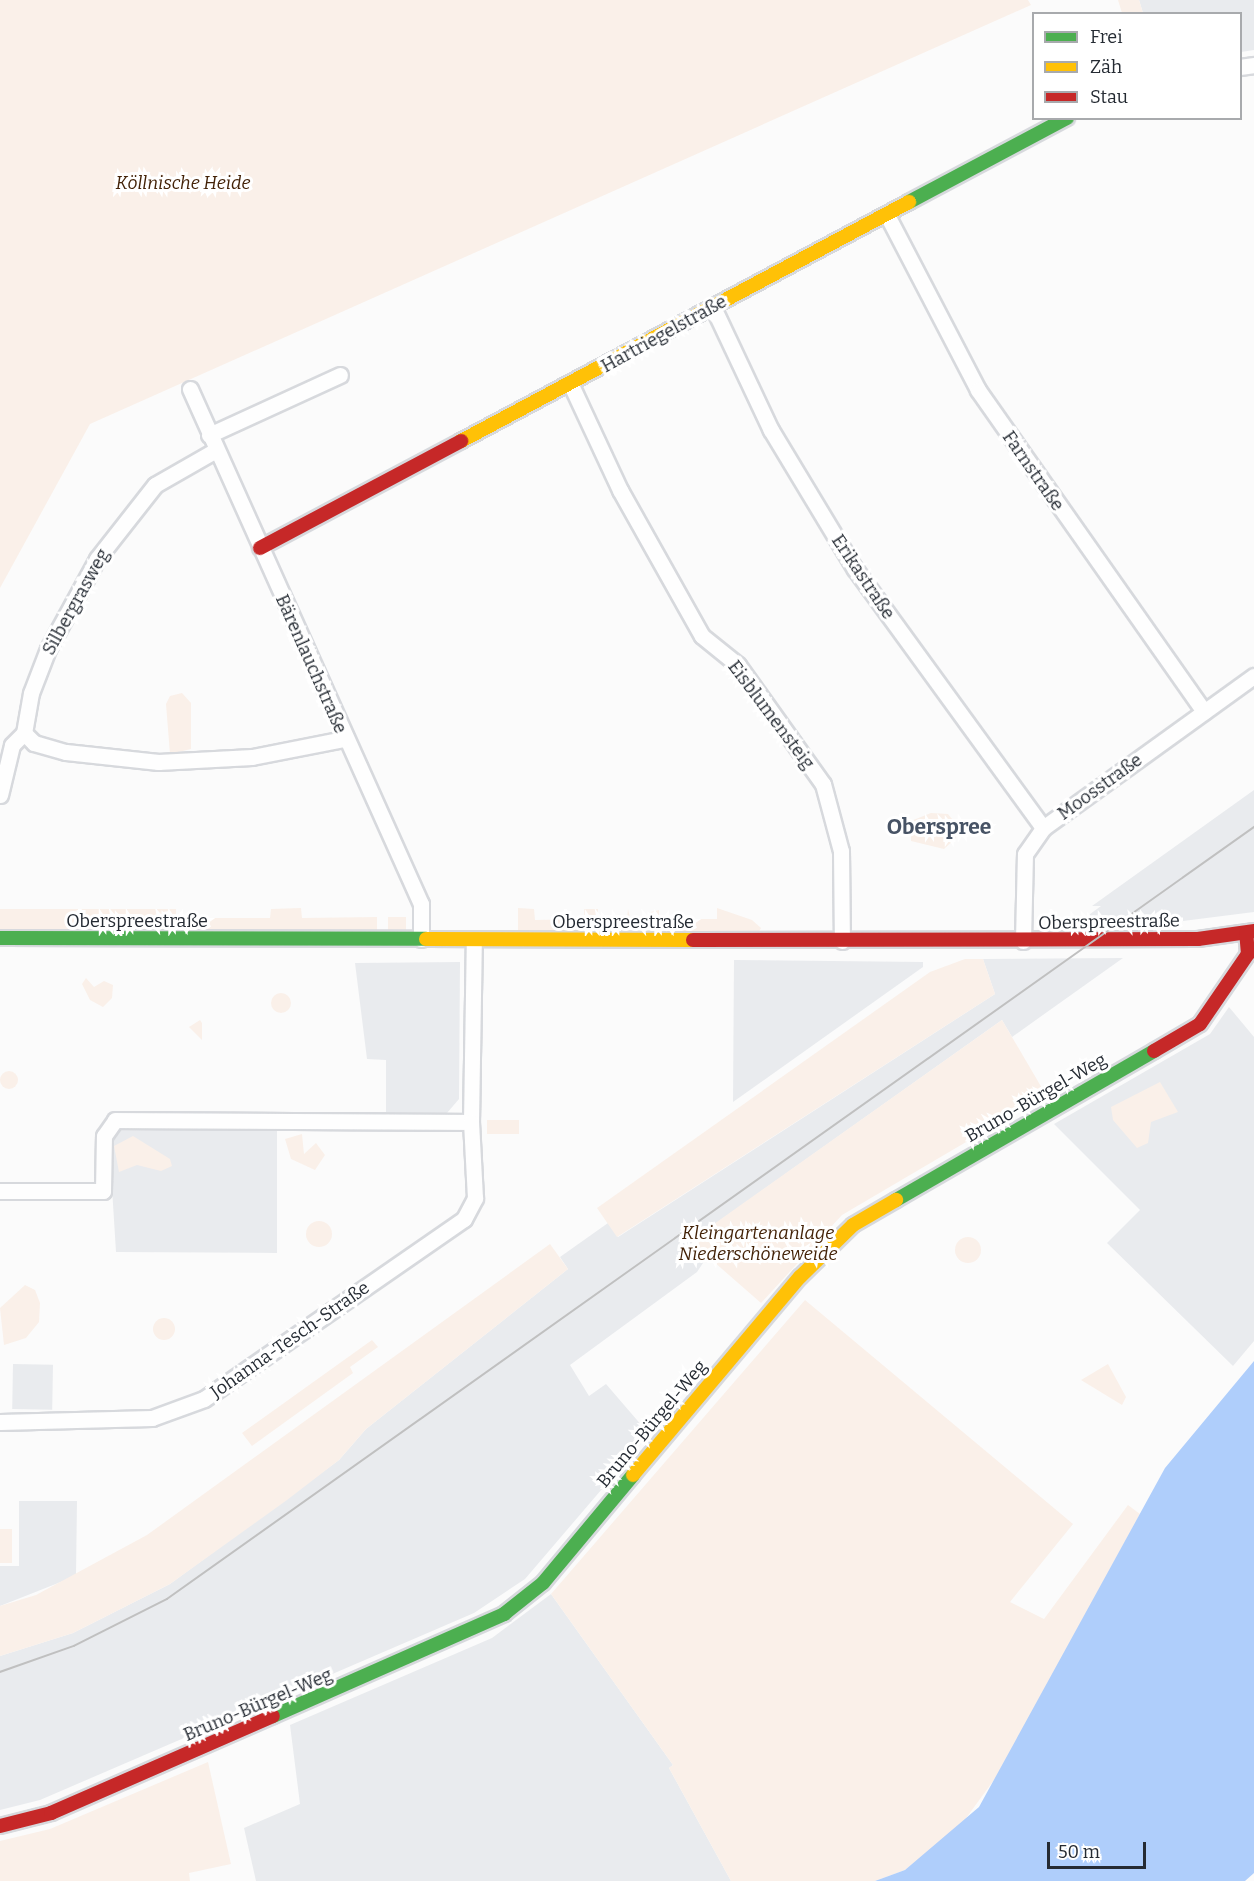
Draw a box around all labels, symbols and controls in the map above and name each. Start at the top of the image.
legend [1032,12,1242,120]
text: Frei [1090,26,1123,48]
text: Zäh [1090,56,1122,78]
text: Stau [1090,86,1128,108]
park label: Köllnische Heide [115,172,251,194]
street label: Hartriegelstraße [598,291,730,377]
street label: Farnstraße [998,427,1068,515]
street label: Erikastraße [827,531,899,623]
street label: Silbergrasweg [38,545,114,659]
street label: Bärenlauchstraße [271,591,351,737]
street label: Eisblumensteig [723,656,819,774]
street label: Moosstraße [1054,749,1146,825]
district label: Oberspree [887,814,991,840]
street label: Oberspreestraße [66,910,208,932]
street label: Oberspreestraße [1038,910,1180,934]
street label: Oberspreestraße [552,911,694,933]
street label: Bruno-Bürgel-Weg [962,1049,1110,1147]
park label: Kleingartenanlage Niederschöneweide [678,1223,838,1266]
street label: Johanna-Tesch-Straße [206,1277,374,1403]
street label: Bruno-Bürgel-Weg [593,1356,711,1492]
street label: Bruno-Bürgel-Weg [180,1664,336,1746]
scale bar [1050,1830,1149,1868]
text: 50 m [1058,1841,1100,1863]

